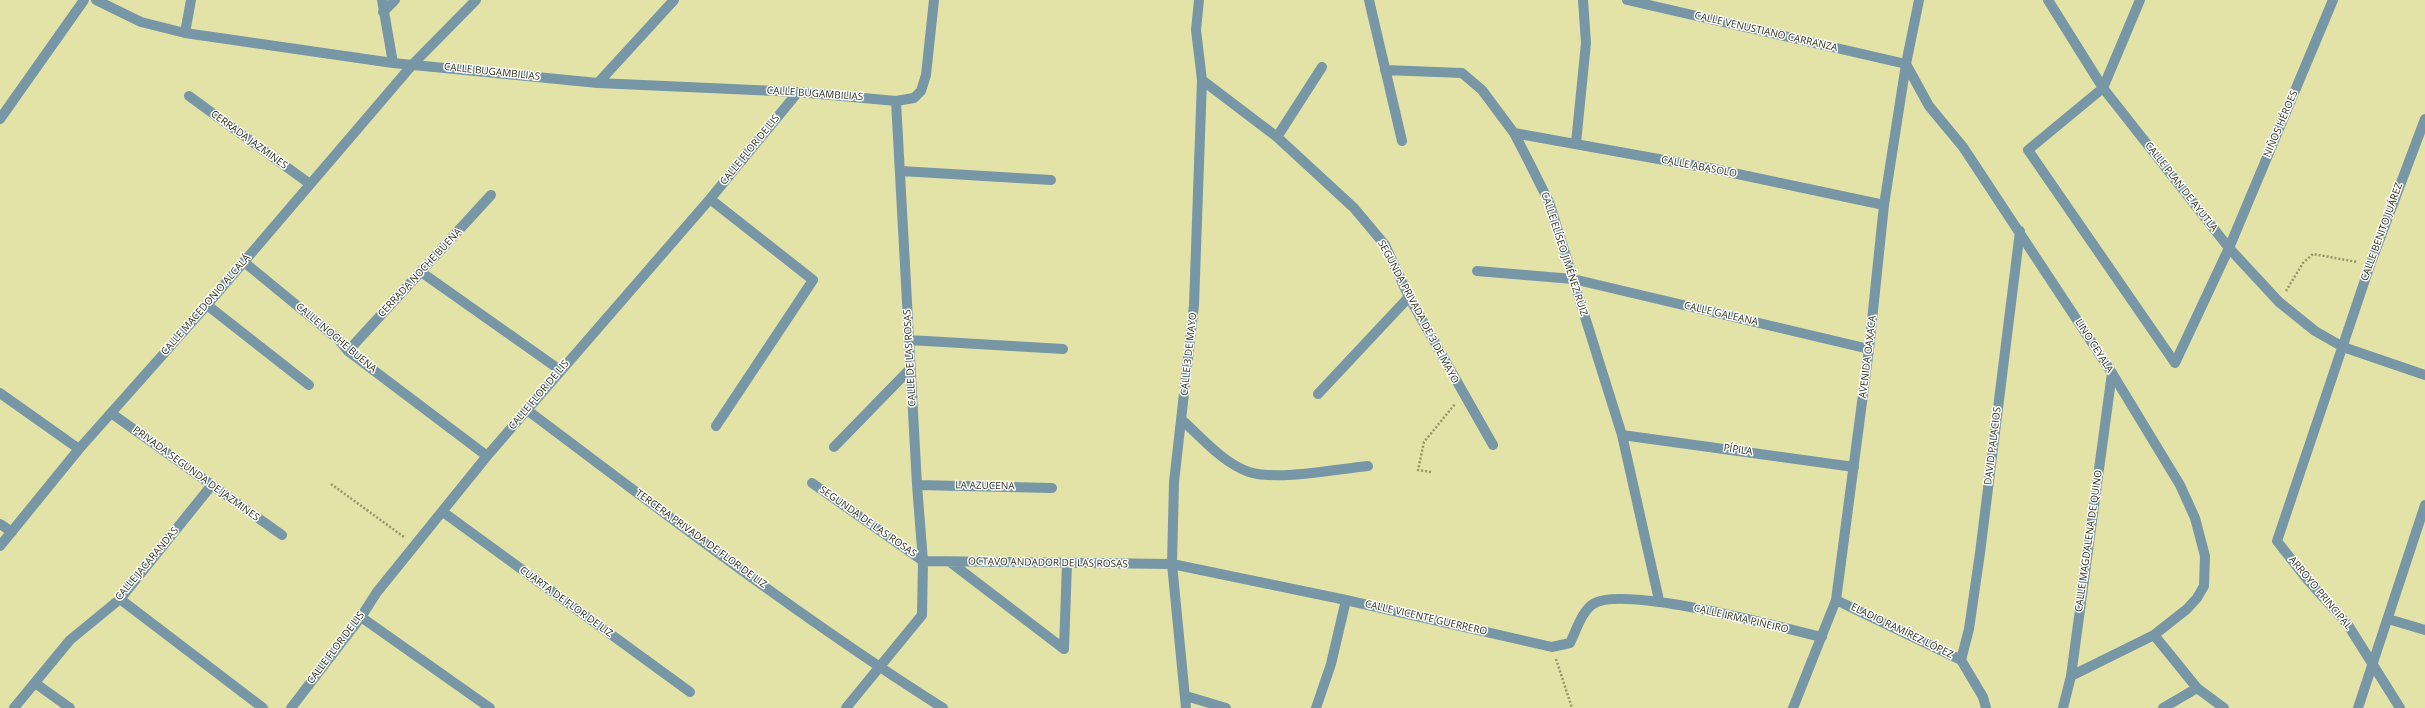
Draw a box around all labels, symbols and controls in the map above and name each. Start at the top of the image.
street label: CALLE VENUSTIANO CARRANZA [1693,10,1839,54]
street label: CALLE BUGAMBILIAS [443,61,541,83]
street label: CALLE BUGAMBILIAS [766,85,864,103]
street label: NIÑOS HÉROES [2261,89,2301,159]
street label: CERRADA JAZMINES [208,108,290,172]
street label: CALLE FLOR DE LIS [718,112,782,188]
street label: CALLE PLAN DE AYUTLA [2142,140,2220,234]
street label: CALLE ABASOLO [1660,154,1738,180]
street label: CALLE BENITO JUÁREZ [2359,181,2405,283]
street label: CALLE ELÍSEO JIMÉNEZ RUIZ [1538,191,1590,317]
street label: CERRADA NOCHE BUENA [376,226,464,320]
street label: SEGUNDA PRIVADA DE 3 DE MAYO [1375,238,1461,386]
street label: CALLE MACEDONIO ALCALÁ [159,252,253,358]
street label: CALLE GALEANA [1683,300,1759,328]
street label: CALLE NOCHE BUENA [293,301,379,375]
street label: CALLE DE LAS ROSAS [901,309,919,407]
street label: CALLE 3 DE MAYO [1179,312,1199,396]
street label: AVENIDA OAXACA [1857,315,1879,399]
street label: LINO CEYALA [2072,317,2116,375]
street label: CALLE FLOR DE LIS [506,358,572,432]
street label: DAVID PALACIOS [1982,406,2004,486]
street label: PRIVADA SEGUNDA DE JAZMINES [130,424,262,524]
street label: PÍPILA [1723,442,1753,458]
street label: CALLE MAGDALENA DE QUINO [2073,469,2105,613]
street label: LA AZUCENA [955,479,1015,493]
street label: SEGUNDA DE LAS ROSAS [817,484,919,560]
street label: TERCERA PRIVADA DE FLOR DE LIZ [633,487,769,591]
street label: CALLE JACARANDAS [113,525,181,603]
street label: ARROYO PRINCIPAL [2286,554,2354,632]
street label: OCTAVO ANDADOR DE LAS ROSAS [968,556,1128,570]
street label: CUARTA DE FLOR DE LIZ [517,564,615,640]
street label: CALLE VICENTE GUERRERO [1364,598,1488,638]
street label: ELADIO RAMÍREZ LÓPEZ [1849,601,1955,661]
street label: CALLE IRMA PIÑEIRO [1693,602,1789,636]
street label: CALLE FLOR DE LIS [305,610,367,686]

